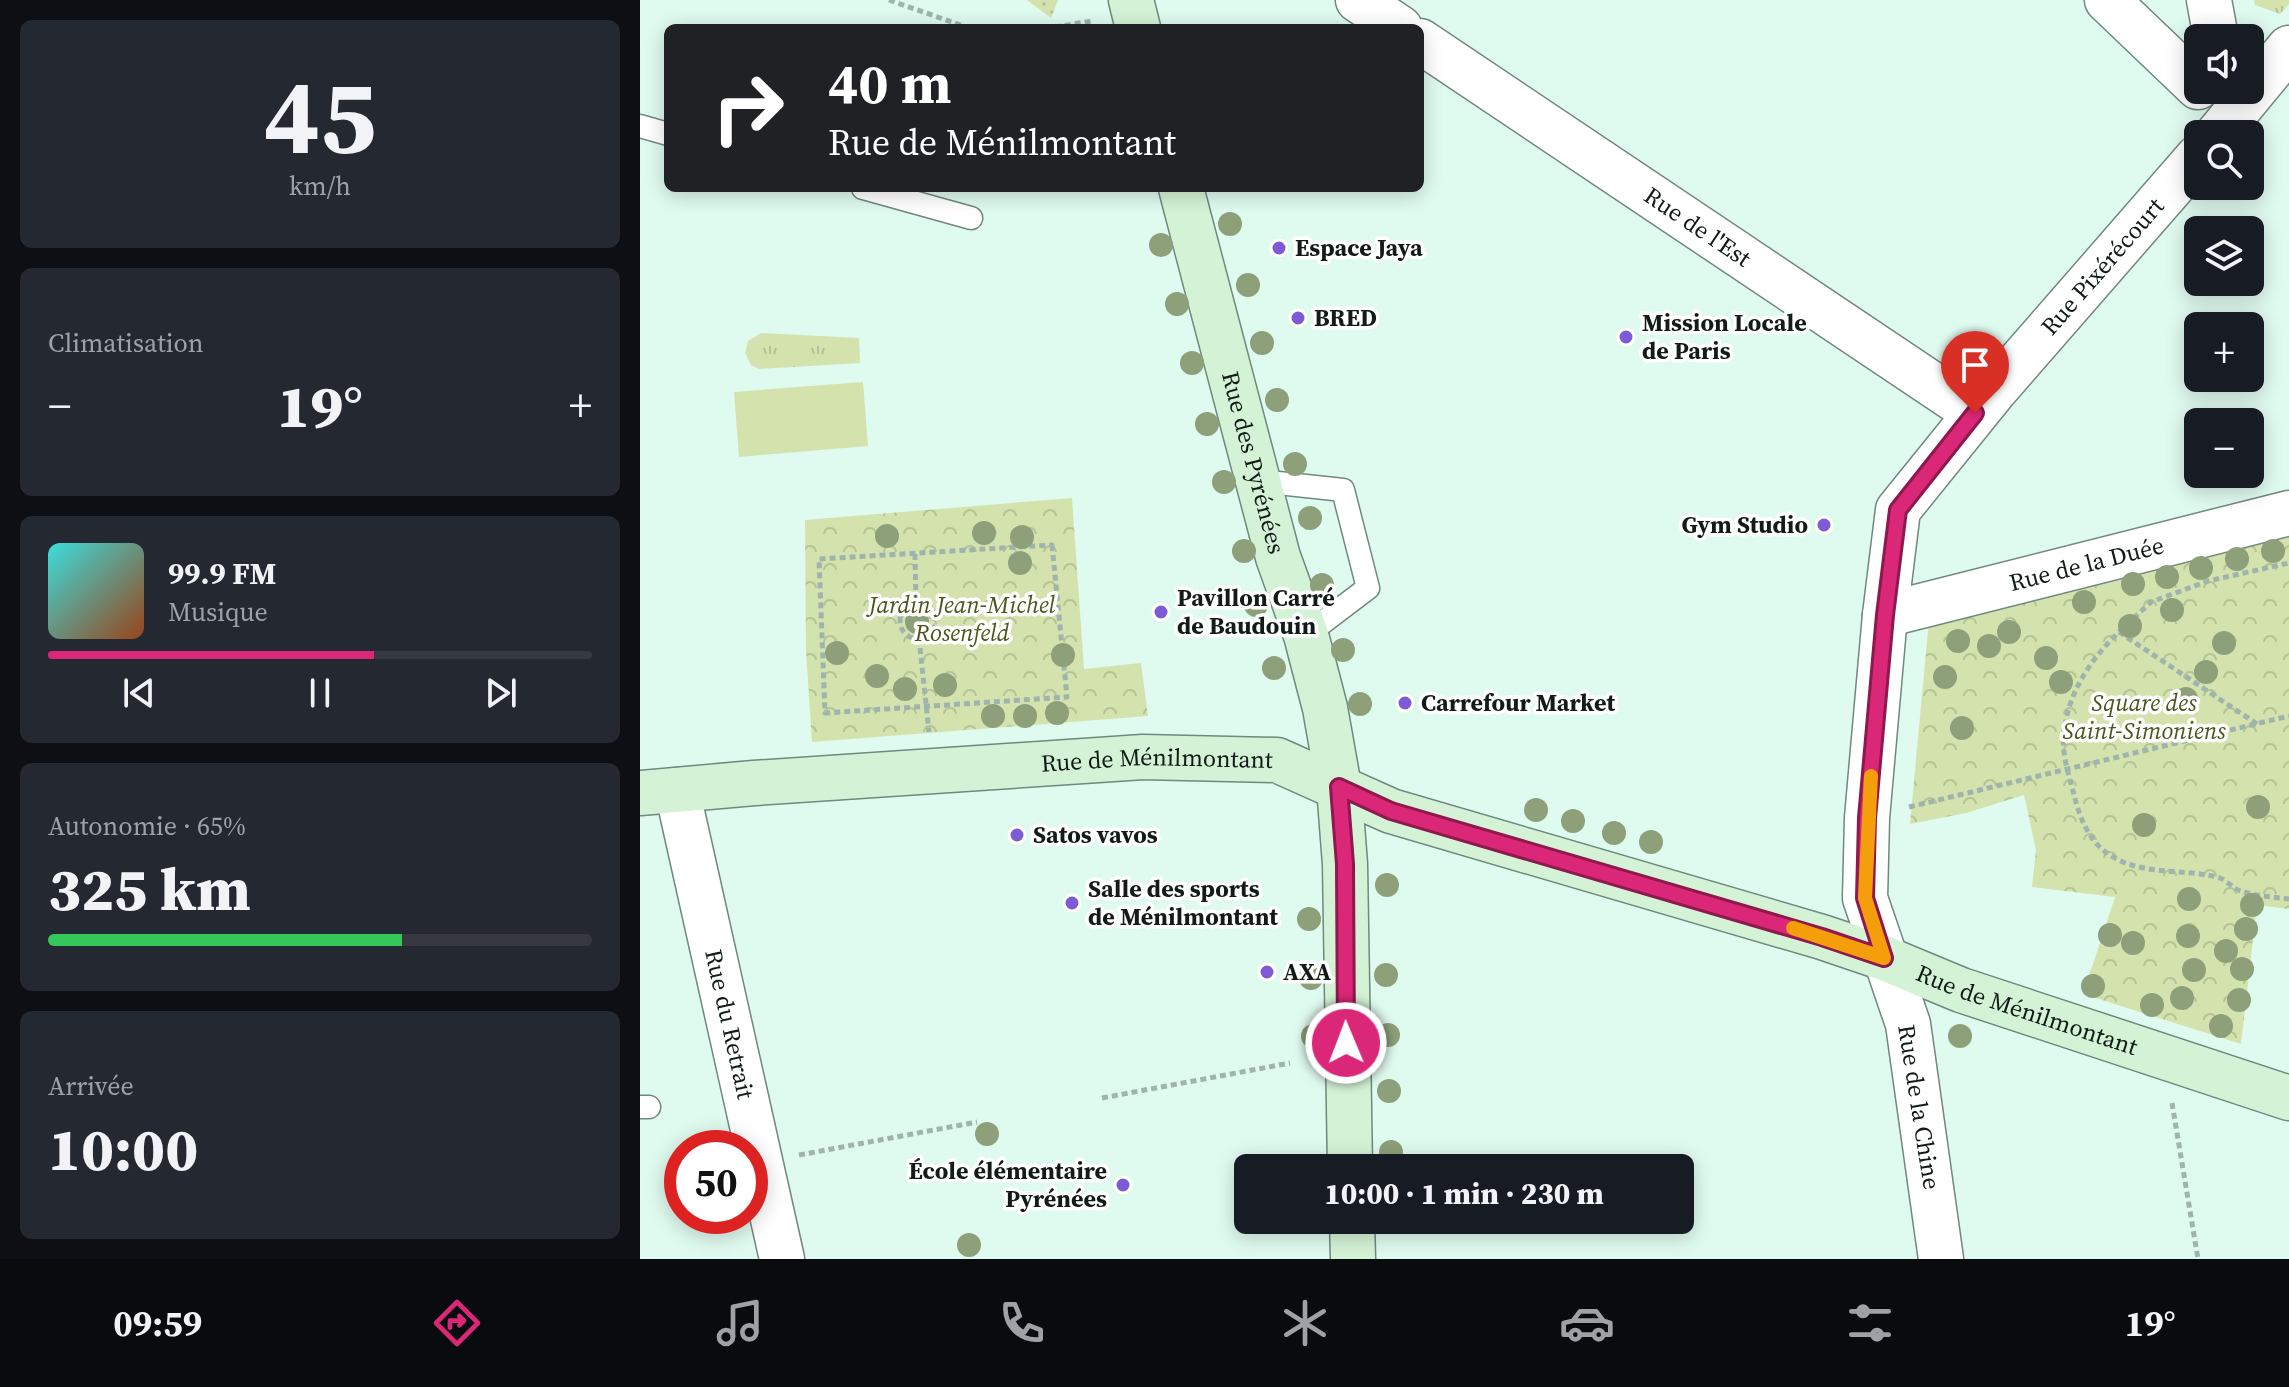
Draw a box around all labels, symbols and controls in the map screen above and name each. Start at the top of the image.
map controls [2184,24,2264,488]
button: sound [2184,24,2264,104]
text: 45 [264,44,376,187]
text: 40 m [828,45,951,122]
icon: right [696,56,800,160]
text: Rue de Ménilmontant [828,118,1176,167]
button: search [2184,120,2264,200]
text: km/h [289,168,351,204]
street label: Rue de l'Est [1638,179,1758,274]
street label: Rue Pixérécourt [2033,190,2171,342]
button: layers [2184,216,2264,296]
place label: Espace Jaya [1295,231,1423,264]
marker: Espace Jaya [1270,239,1288,257]
place label: BRED [1314,301,1377,334]
place label: Mission Locale de Paris [1642,306,1807,367]
marker: BRED [1289,309,1307,327]
button: + [2184,312,2264,392]
text: Climatisation [48,325,204,361]
marker: Mission Locale de Paris [1617,328,1635,346]
pin [1941,331,2009,413]
icon: arrive [1953,343,1997,387]
text: 19° [277,365,363,447]
street label: Rue des Pyrénées [1214,368,1293,557]
text: − [48,375,71,436]
text: + [569,375,592,436]
button: − [2184,408,2264,488]
place label: Gym Studio [1682,508,1808,541]
marker: Gym Studio [1815,516,1833,534]
street label: Rue de la Duée [2006,528,2167,599]
text: 99.9 FM [168,553,276,594]
place label: Pavillon Carré de Baudouin [1177,581,1335,642]
park label: Jardin Jean-Michel Rosenfeld [866,588,1055,649]
text: Musique [168,594,268,630]
marker: Pavillon Carré de Baudouin [1152,603,1170,621]
icon: previous [117,671,161,715]
icon: pause [298,671,342,715]
icon: next [479,671,523,715]
place label: Carrefour Market [1421,686,1615,719]
park label: Square des Saint-Simoniens [2062,686,2226,747]
marker: Carrefour Market [1396,694,1414,712]
street label: Rue de Ménilmontant [1040,740,1273,780]
text: Autonomie · 65% [48,808,246,844]
place label: Satos vavos [1033,818,1158,851]
marker: Satos vavos [1008,826,1026,844]
text: 325 km [48,848,251,930]
place label: Salle des sports de Ménilmontant [1088,872,1278,933]
marker: Salle des sports de Ménilmontant [1063,894,1081,912]
street label: Rue du Retrait [697,946,763,1102]
place label: AXA [1283,955,1331,988]
street label: Rue de Ménilmontant [1911,956,2142,1063]
marker: AXA [1258,963,1276,981]
position arrow [1304,1001,1388,1085]
street label: Rue de la Chine [1890,1022,1949,1192]
text: Arrivée [48,1068,134,1104]
text: 10:00 [48,1108,198,1190]
speed limit sign: 50 [664,1130,768,1234]
place label: École élémentaire Pyrénées [908,1154,1107,1215]
text: 10:00 · 1 min · 230 m [1324,1173,1604,1214]
marker: École élémentaire Pyrénées [1114,1176,1132,1194]
icon: directions [429,1295,485,1351]
icon: music [712,1295,768,1351]
icon: phone [994,1295,1050,1351]
icon: climate [1277,1295,1333,1351]
icon: car [1559,1295,1615,1351]
icon: filters [1842,1295,1898,1351]
text: 09:59 [113,1299,202,1348]
text: 19° [2125,1299,2176,1348]

